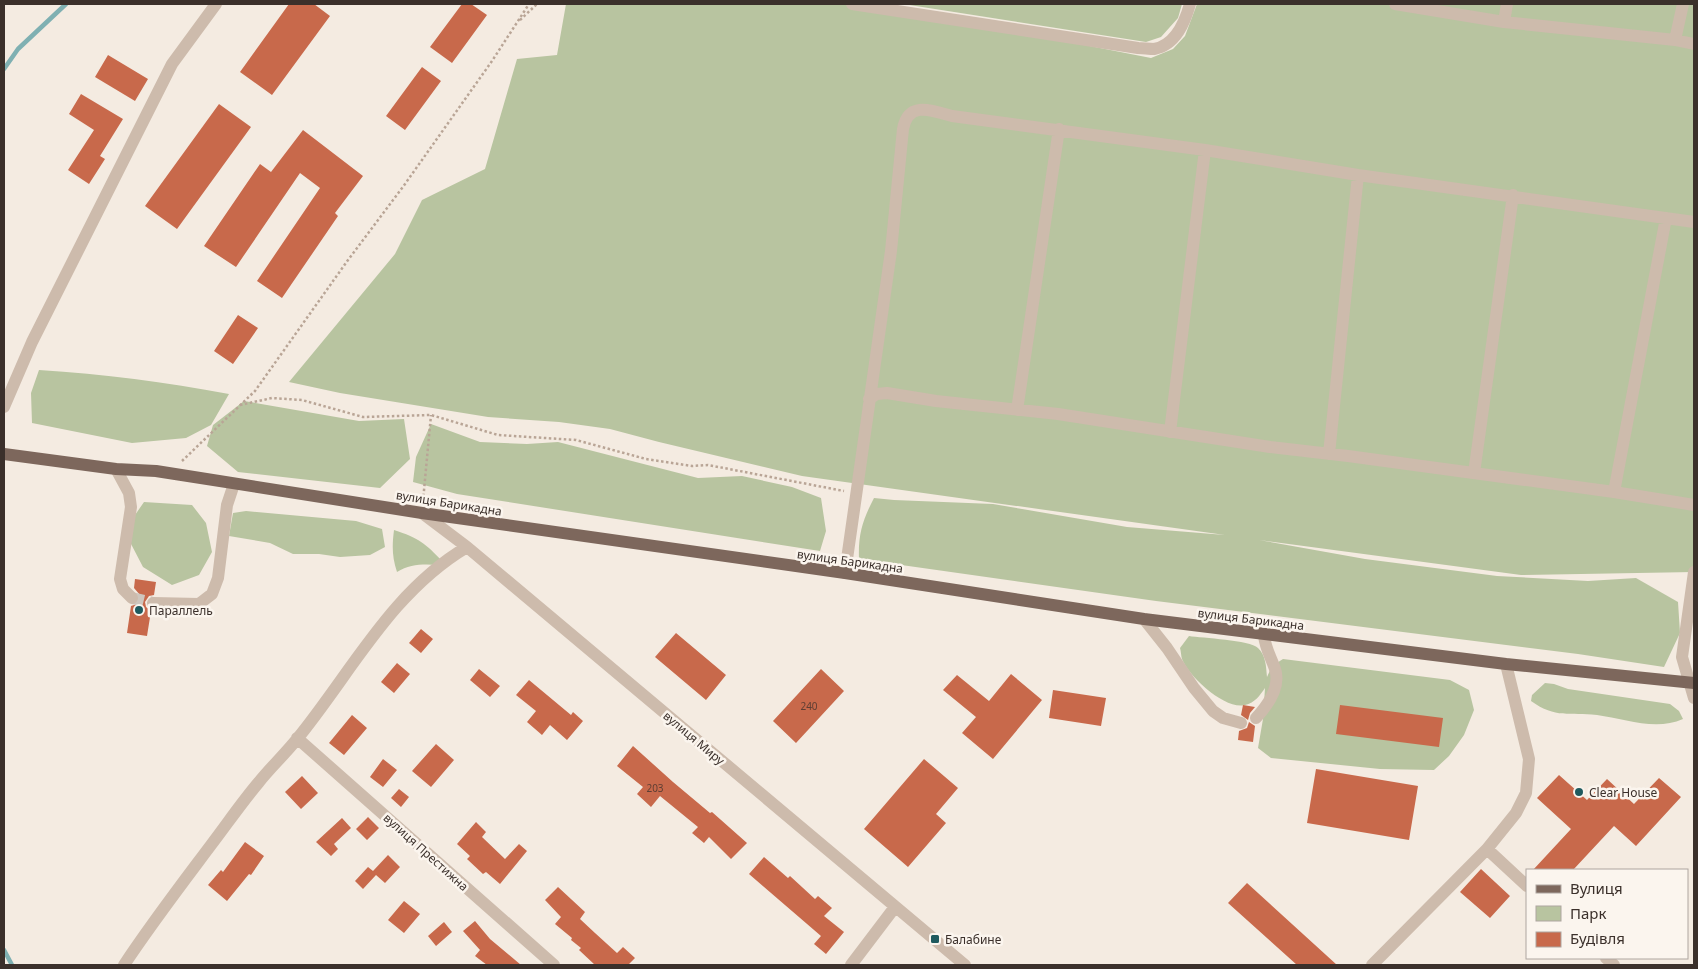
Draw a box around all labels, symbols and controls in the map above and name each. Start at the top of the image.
street label: вулиця Барикадна [395,486,503,520]
street label: вулиця Барикадна [796,545,904,577]
place label: Параллель [149,602,213,619]
marker: Параллель [133,604,145,616]
street label: вулиця Барикадна [1197,604,1305,634]
house number: 240 [800,699,818,713]
street label: вулиця Миру [660,707,729,769]
house number: 203 [646,781,664,795]
place label: Clear House [1589,784,1658,801]
marker: Clear House [1573,786,1585,798]
street label: вулиця Престижна [380,809,472,895]
legend [1526,869,1688,959]
text: Вулиця [1570,878,1623,898]
text: Парк [1570,903,1606,923]
text: Будівля [1570,928,1625,948]
place label: Балабине [945,931,1002,948]
marker: Балабине [929,933,941,945]

